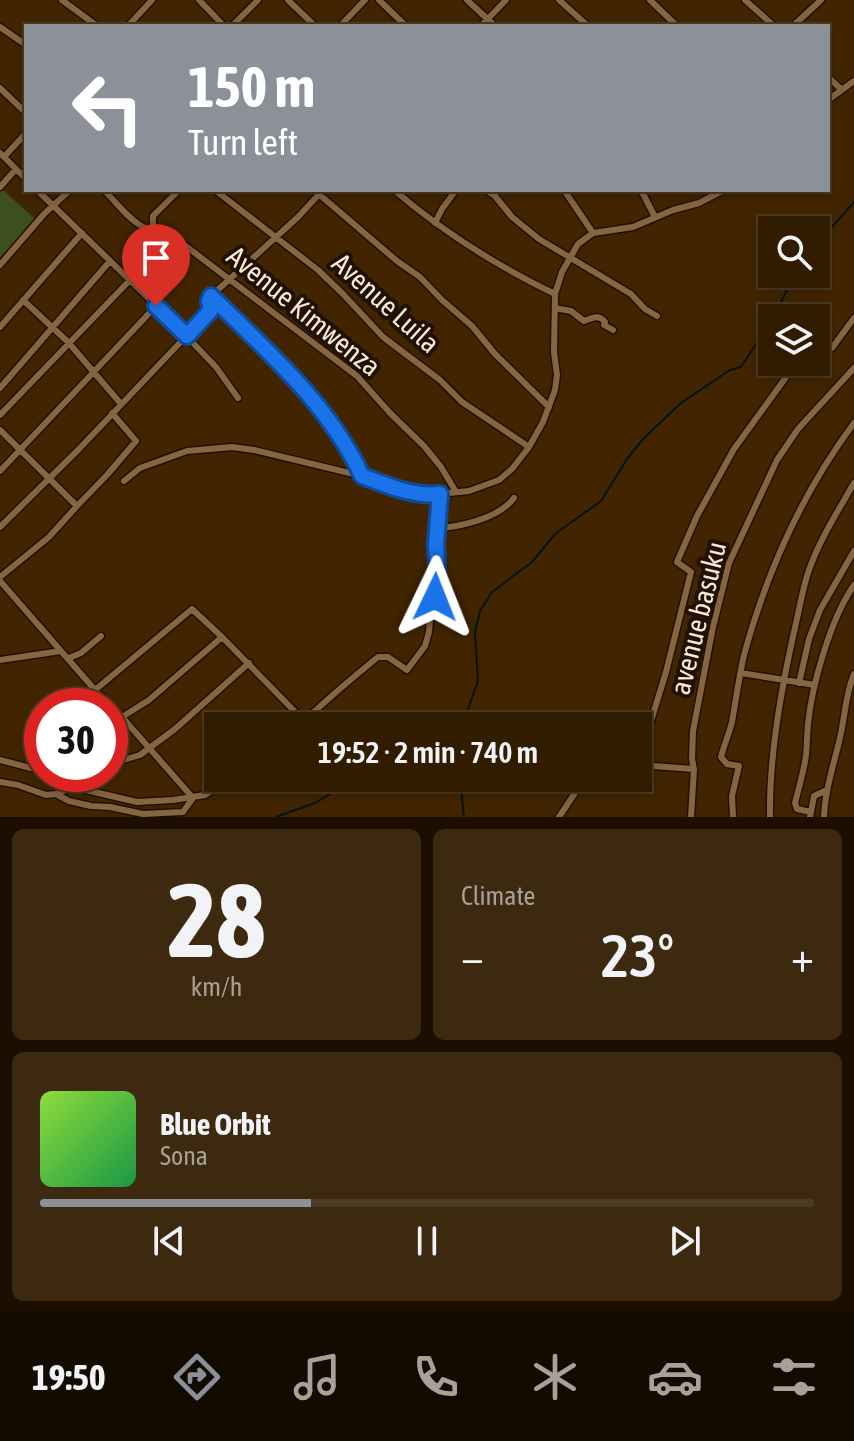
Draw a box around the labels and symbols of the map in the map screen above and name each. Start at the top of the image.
pin [122,224,190,306]
street label: Avenue Kimwenza [221,240,387,382]
street label: Avenue Luila [326,247,446,359]
street label: avenue basuku [664,538,732,698]
position arrow [393,555,477,639]
speed limit sign: 30 [24,688,128,792]

